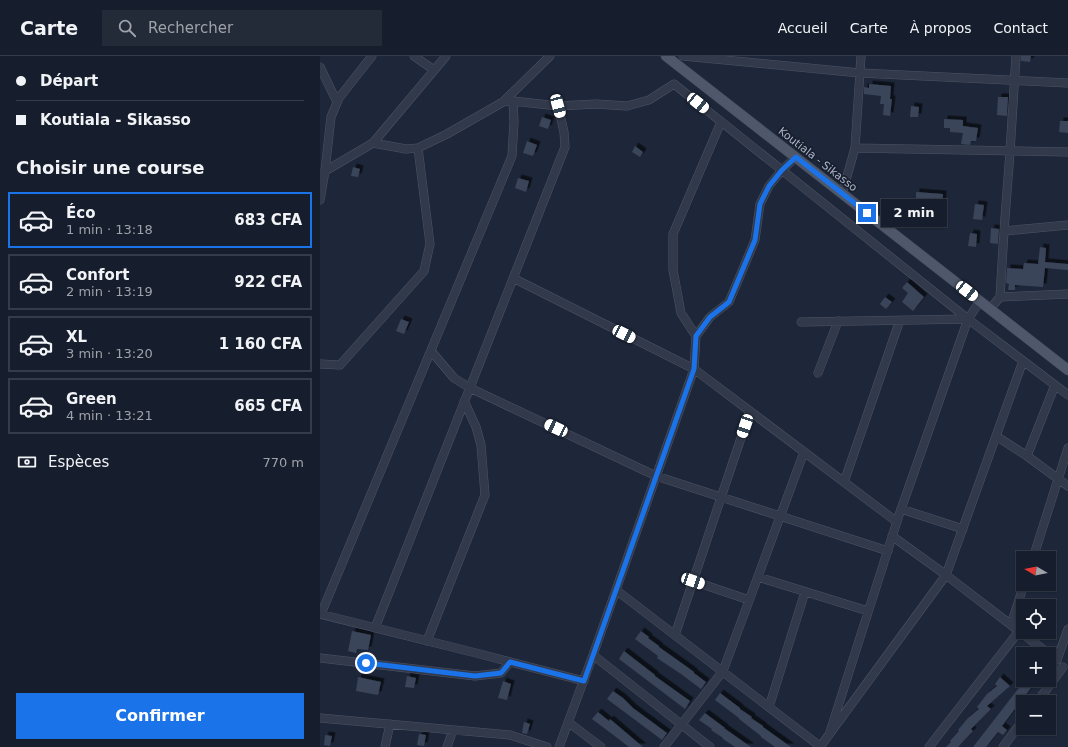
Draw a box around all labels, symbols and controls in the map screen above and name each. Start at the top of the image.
search box [102,10,382,46]
text: Carte [20,17,78,39]
icon: search [116,17,138,39]
text: Rechercher [148,19,233,37]
text: Accueil [778,20,828,36]
text: Carte [850,20,888,36]
text: À propos [910,20,972,36]
text: Contact [994,20,1048,36]
text: Départ [40,72,98,90]
car [685,91,711,115]
car [549,93,567,119]
text: Koutiala - Sikasso [40,111,191,129]
street label: Koutiala - Sikasso [776,125,860,194]
text: Choisir une course [16,157,204,178]
callout: 2 min [881,199,947,227]
icon: car [18,202,54,238]
text: Éco [66,204,95,222]
route end [858,204,876,222]
text: 2 min [894,205,934,220]
text: 683 CFA [234,211,302,229]
text: 1 min · 13:18 [66,222,153,237]
icon: car [18,264,54,300]
text: Confort [66,266,129,284]
text: 922 CFA [234,273,302,291]
car [954,279,980,303]
text: 2 min · 13:19 [66,284,153,299]
car [611,323,637,345]
icon: car [18,326,54,362]
text: XL [66,328,87,346]
text: 1 160 CFA [219,335,302,353]
text: 3 min · 13:20 [66,346,153,361]
icon: car [18,388,54,424]
text: Green [66,390,117,408]
text: 665 CFA [234,397,302,415]
text: 4 min · 13:21 [66,408,153,423]
car [735,413,755,439]
car [543,417,569,439]
icon: cash [16,451,38,473]
text: Espèces [48,453,109,471]
text: 770 m [262,455,304,470]
north arrow [1016,551,1056,591]
map controls [1016,551,1056,735]
car [680,571,706,591]
button: locate [1016,599,1056,639]
button: + [1016,647,1056,687]
route start [357,654,375,672]
button: Confirmer [16,693,304,739]
button: − [1016,695,1056,735]

